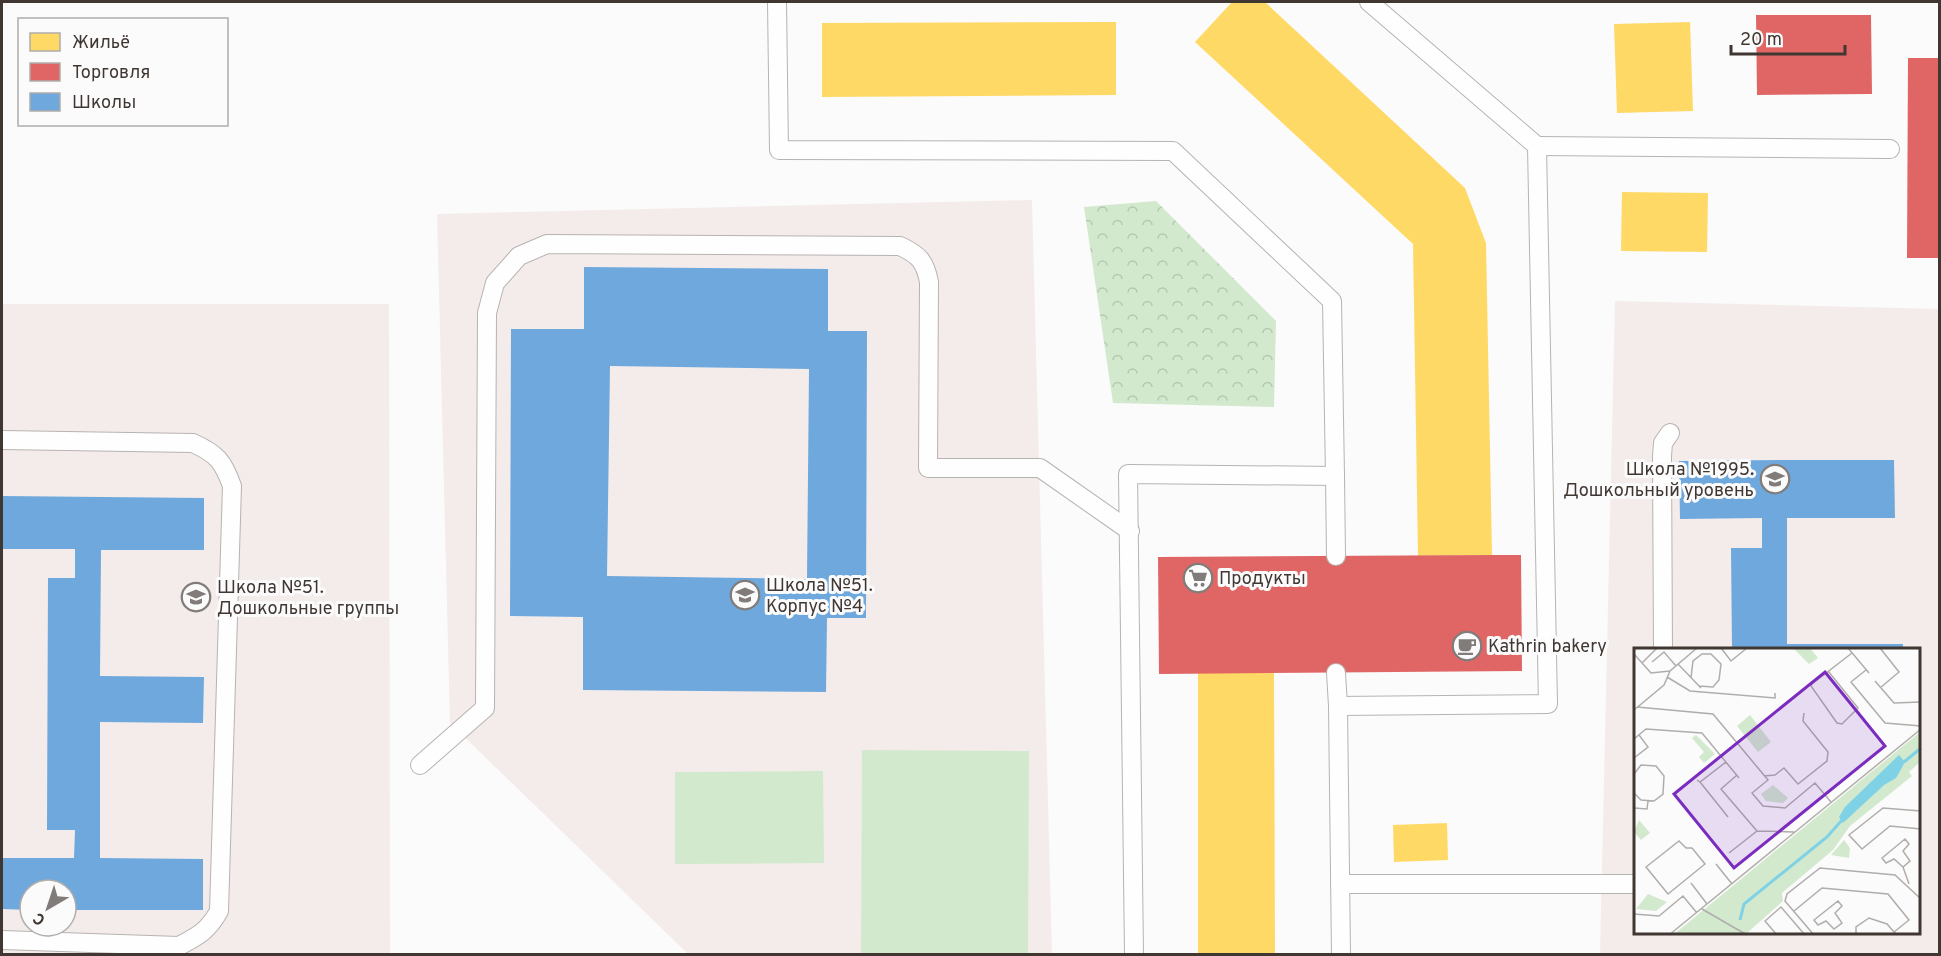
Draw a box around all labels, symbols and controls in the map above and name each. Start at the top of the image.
legend [18,18,228,126]
scale bar [1731,18,1845,56]
text: 20 m [1740,29,1782,52]
text: Жильё [72,32,130,55]
text: Торговля [72,62,150,85]
text: Школы [72,92,136,115]
place label: Школа №1995. Дошкольный уровень [1563,459,1754,503]
school or university icon: Школа №1995. Дошкольный уровень [1759,463,1791,495]
supermarket icon: Продукты [1182,562,1214,594]
place label: Продукты [1219,568,1306,591]
place label: Школа №51. Корпус №4 [766,575,873,619]
place label: Школа №51. Дошкольные группы [217,577,399,621]
school or university icon: Школа №51. Корпус №4 [729,579,761,611]
school or university icon: Школа №51. Дошкольные группы [180,581,212,613]
cafe icon: Kathrin bakery [1451,630,1483,662]
place label: Kathrin bakery [1488,636,1607,659]
inset map [1634,648,1920,935]
north arrow [18,878,78,938]
text: С [30,907,50,929]

